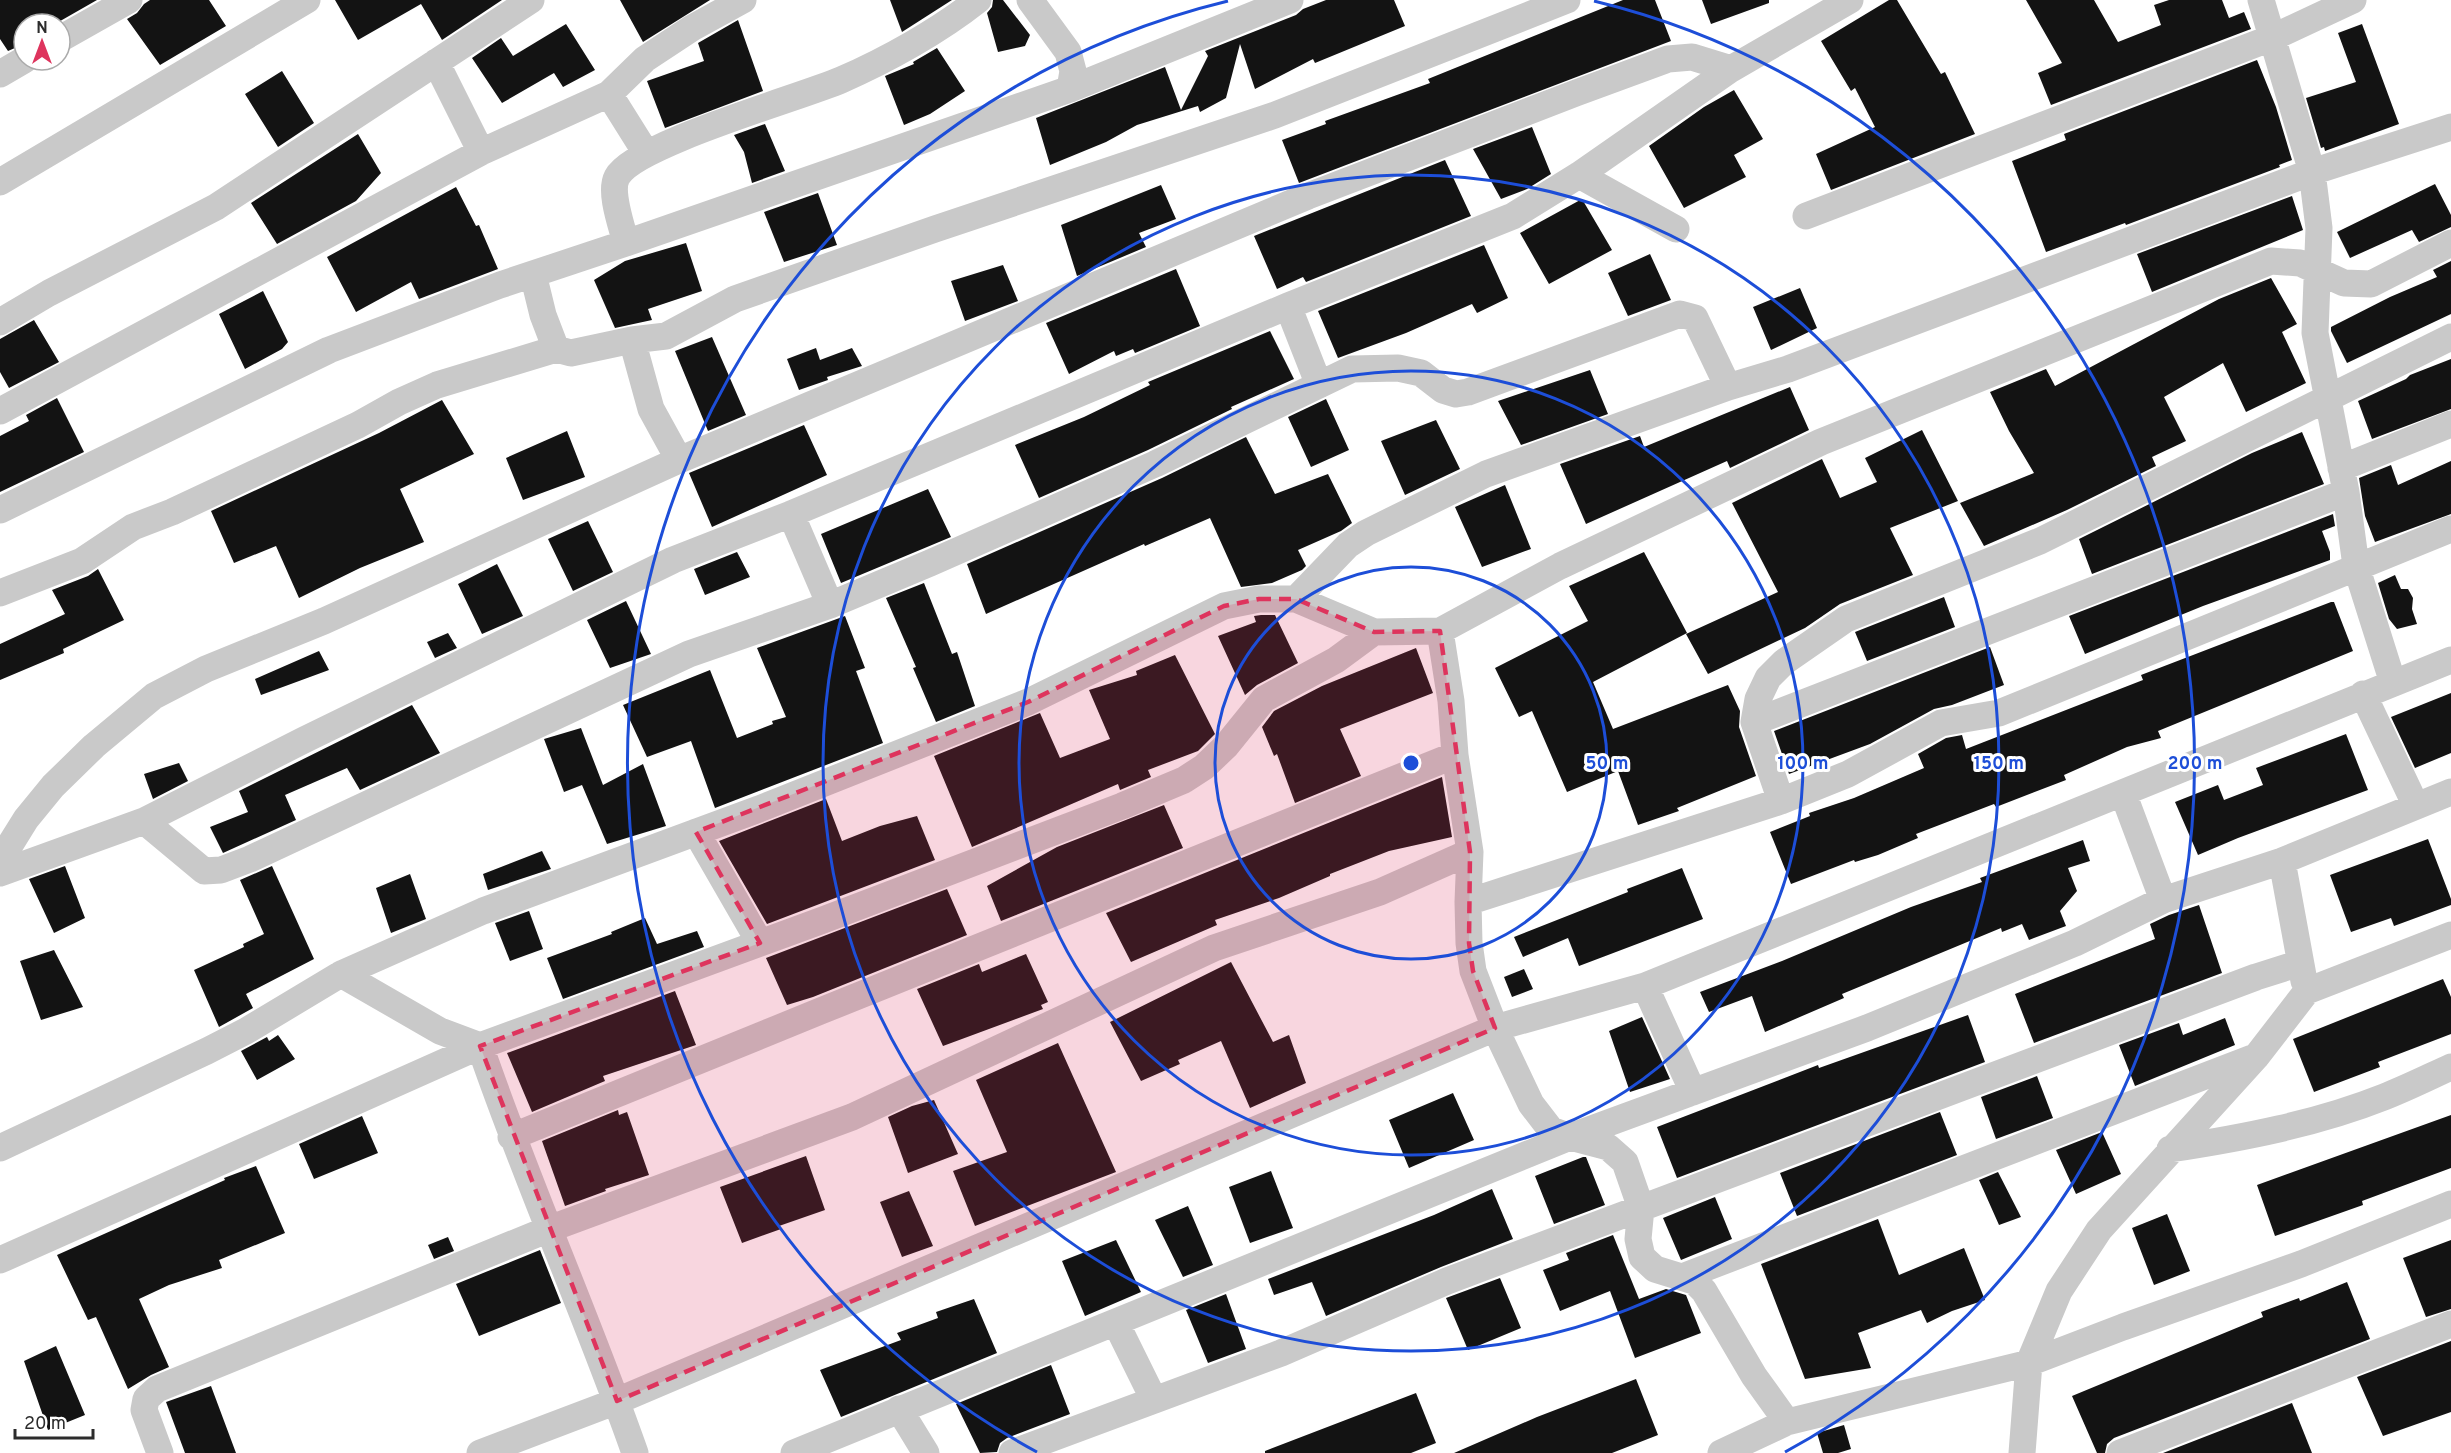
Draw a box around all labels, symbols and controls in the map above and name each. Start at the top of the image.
north arrow [12,12,72,72]
text: N [36,19,48,39]
centre of rings [1401,753,1421,773]
text: 50 m [1585,753,1629,776]
text: 100 m [1777,753,1829,776]
text: 150 m [1974,753,2024,776]
text: 200 m [2167,753,2223,776]
scale bar [15,1402,93,1440]
text: 20 m [24,1413,66,1436]

